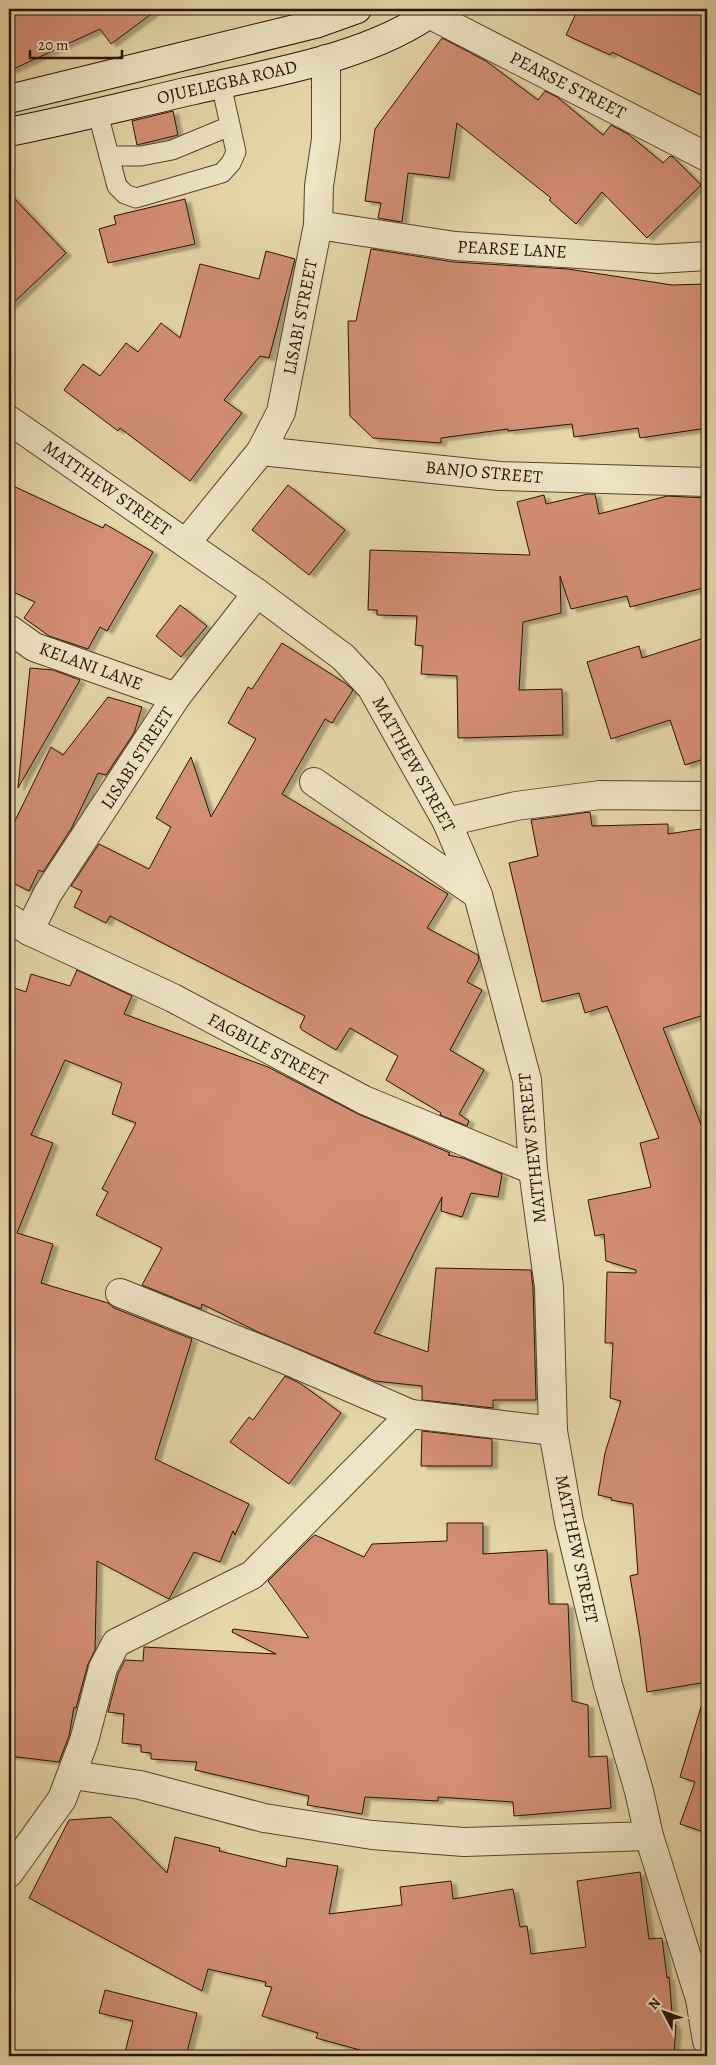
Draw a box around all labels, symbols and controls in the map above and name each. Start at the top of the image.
scale bar [30,28,122,60]
text: 20 m [38,35,69,55]
street label: PEARSE STREET [506,45,630,125]
street label: OJUELEGBA ROAD [154,54,300,110]
street label: PEARSE LANE [457,234,567,264]
street label: LISABI STREET [277,257,323,377]
street label: MATTHEW STREET [38,435,176,541]
street label: BANJO STREET [424,455,544,489]
street label: KELANI LANE [36,636,146,696]
street label: MATTHEW STREET [367,692,461,836]
street label: LISABI STREET [95,702,179,814]
street label: FAGBILE STREET [204,1007,332,1091]
street label: MATTHEW STREET [512,1071,552,1224]
street label: MATTHEW STREET [550,1473,604,1626]
north arrow [638,1988,688,2038]
text: N [644,1994,665,2014]

